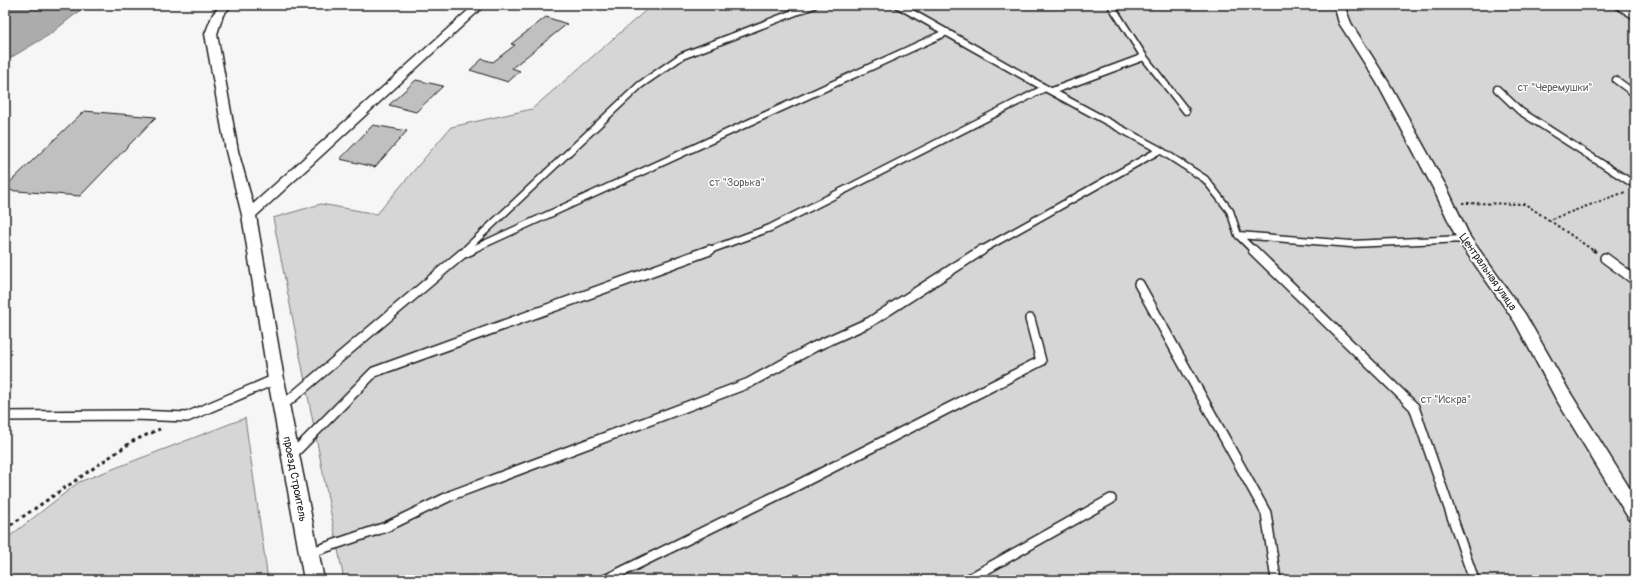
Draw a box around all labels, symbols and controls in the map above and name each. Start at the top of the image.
park label: ст "Черемушки" [1517,81,1593,94]
park label: ст "Зорька" [709,176,765,189]
street label: Центральная улица [1457,231,1519,313]
park label: ст "Искра" [1421,393,1471,406]
street label: проезд Строитель [280,435,310,523]

